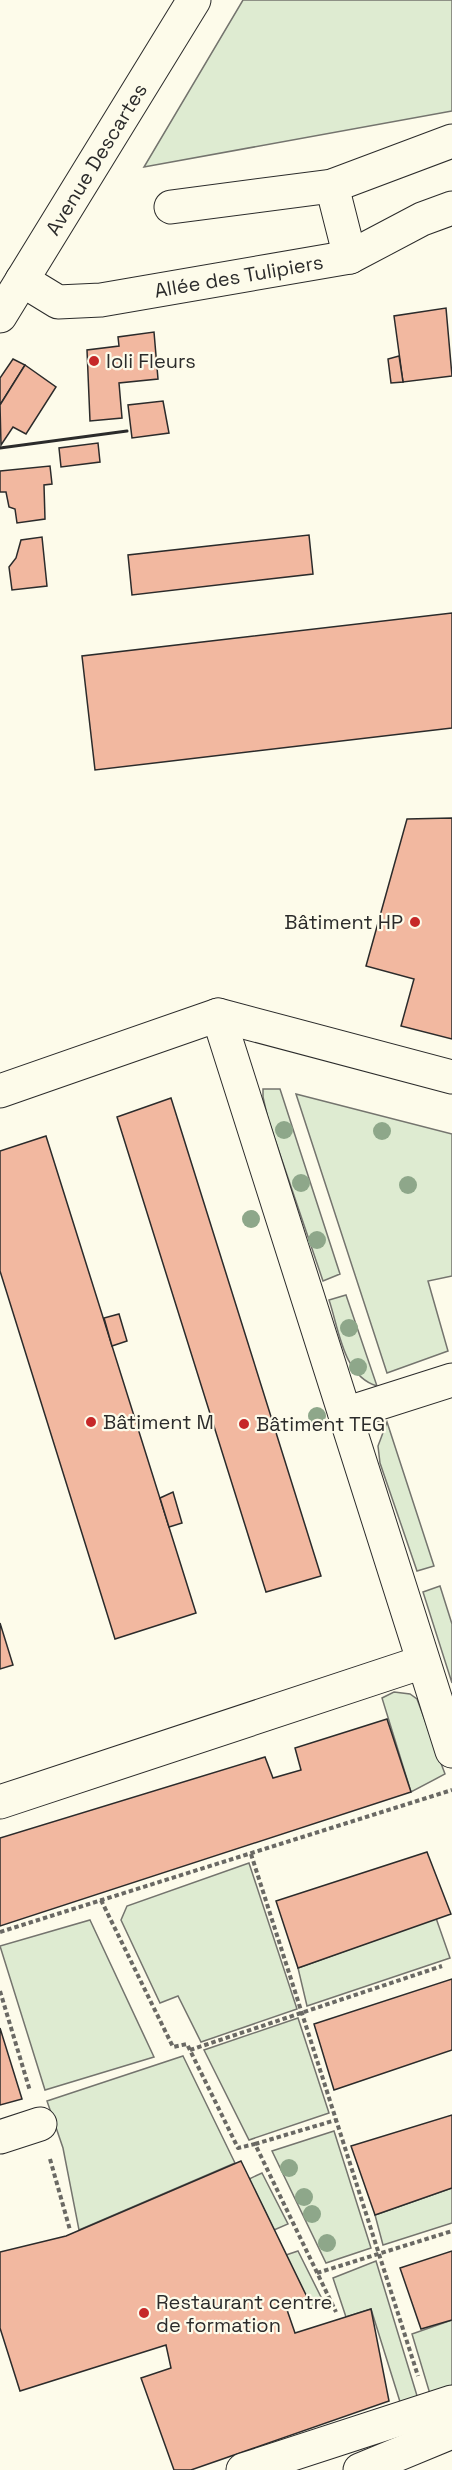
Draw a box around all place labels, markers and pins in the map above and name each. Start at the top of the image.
place label: Ioli Fleurs [106,348,196,374]
marker: Ioli Fleurs [87,354,101,368]
place label: Bâtiment HP [284,909,403,935]
marker: Bâtiment HP [408,915,422,929]
place label: Bâtiment M [103,1409,214,1435]
place label: Bâtiment TEG [256,1411,385,1437]
marker: Bâtiment M [84,1415,98,1429]
marker: Bâtiment TEG [237,1417,251,1431]
place label: Restaurant centre de formation [156,2289,332,2338]
marker: Restaurant centre de formation [137,2306,151,2320]

